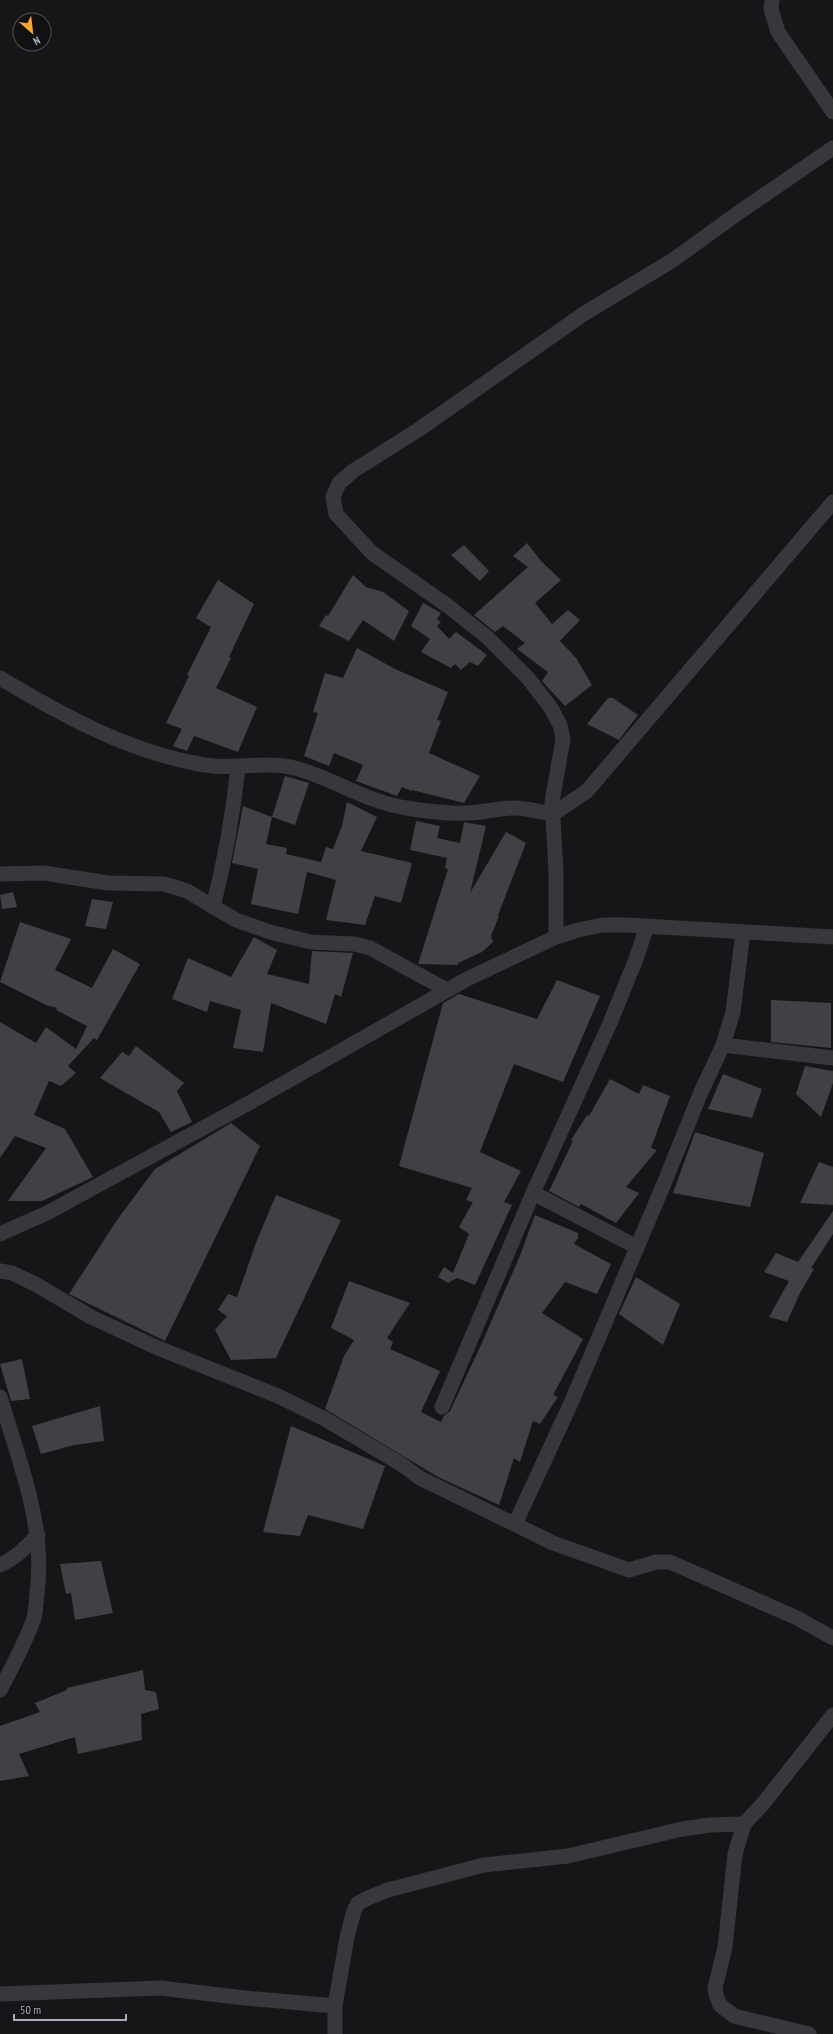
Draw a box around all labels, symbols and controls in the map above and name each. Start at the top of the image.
north arrow [12,12,52,52]
text: N [31,33,43,48]
scale bar [14,1996,126,2022]
text: 50 m [20,2002,41,2017]

